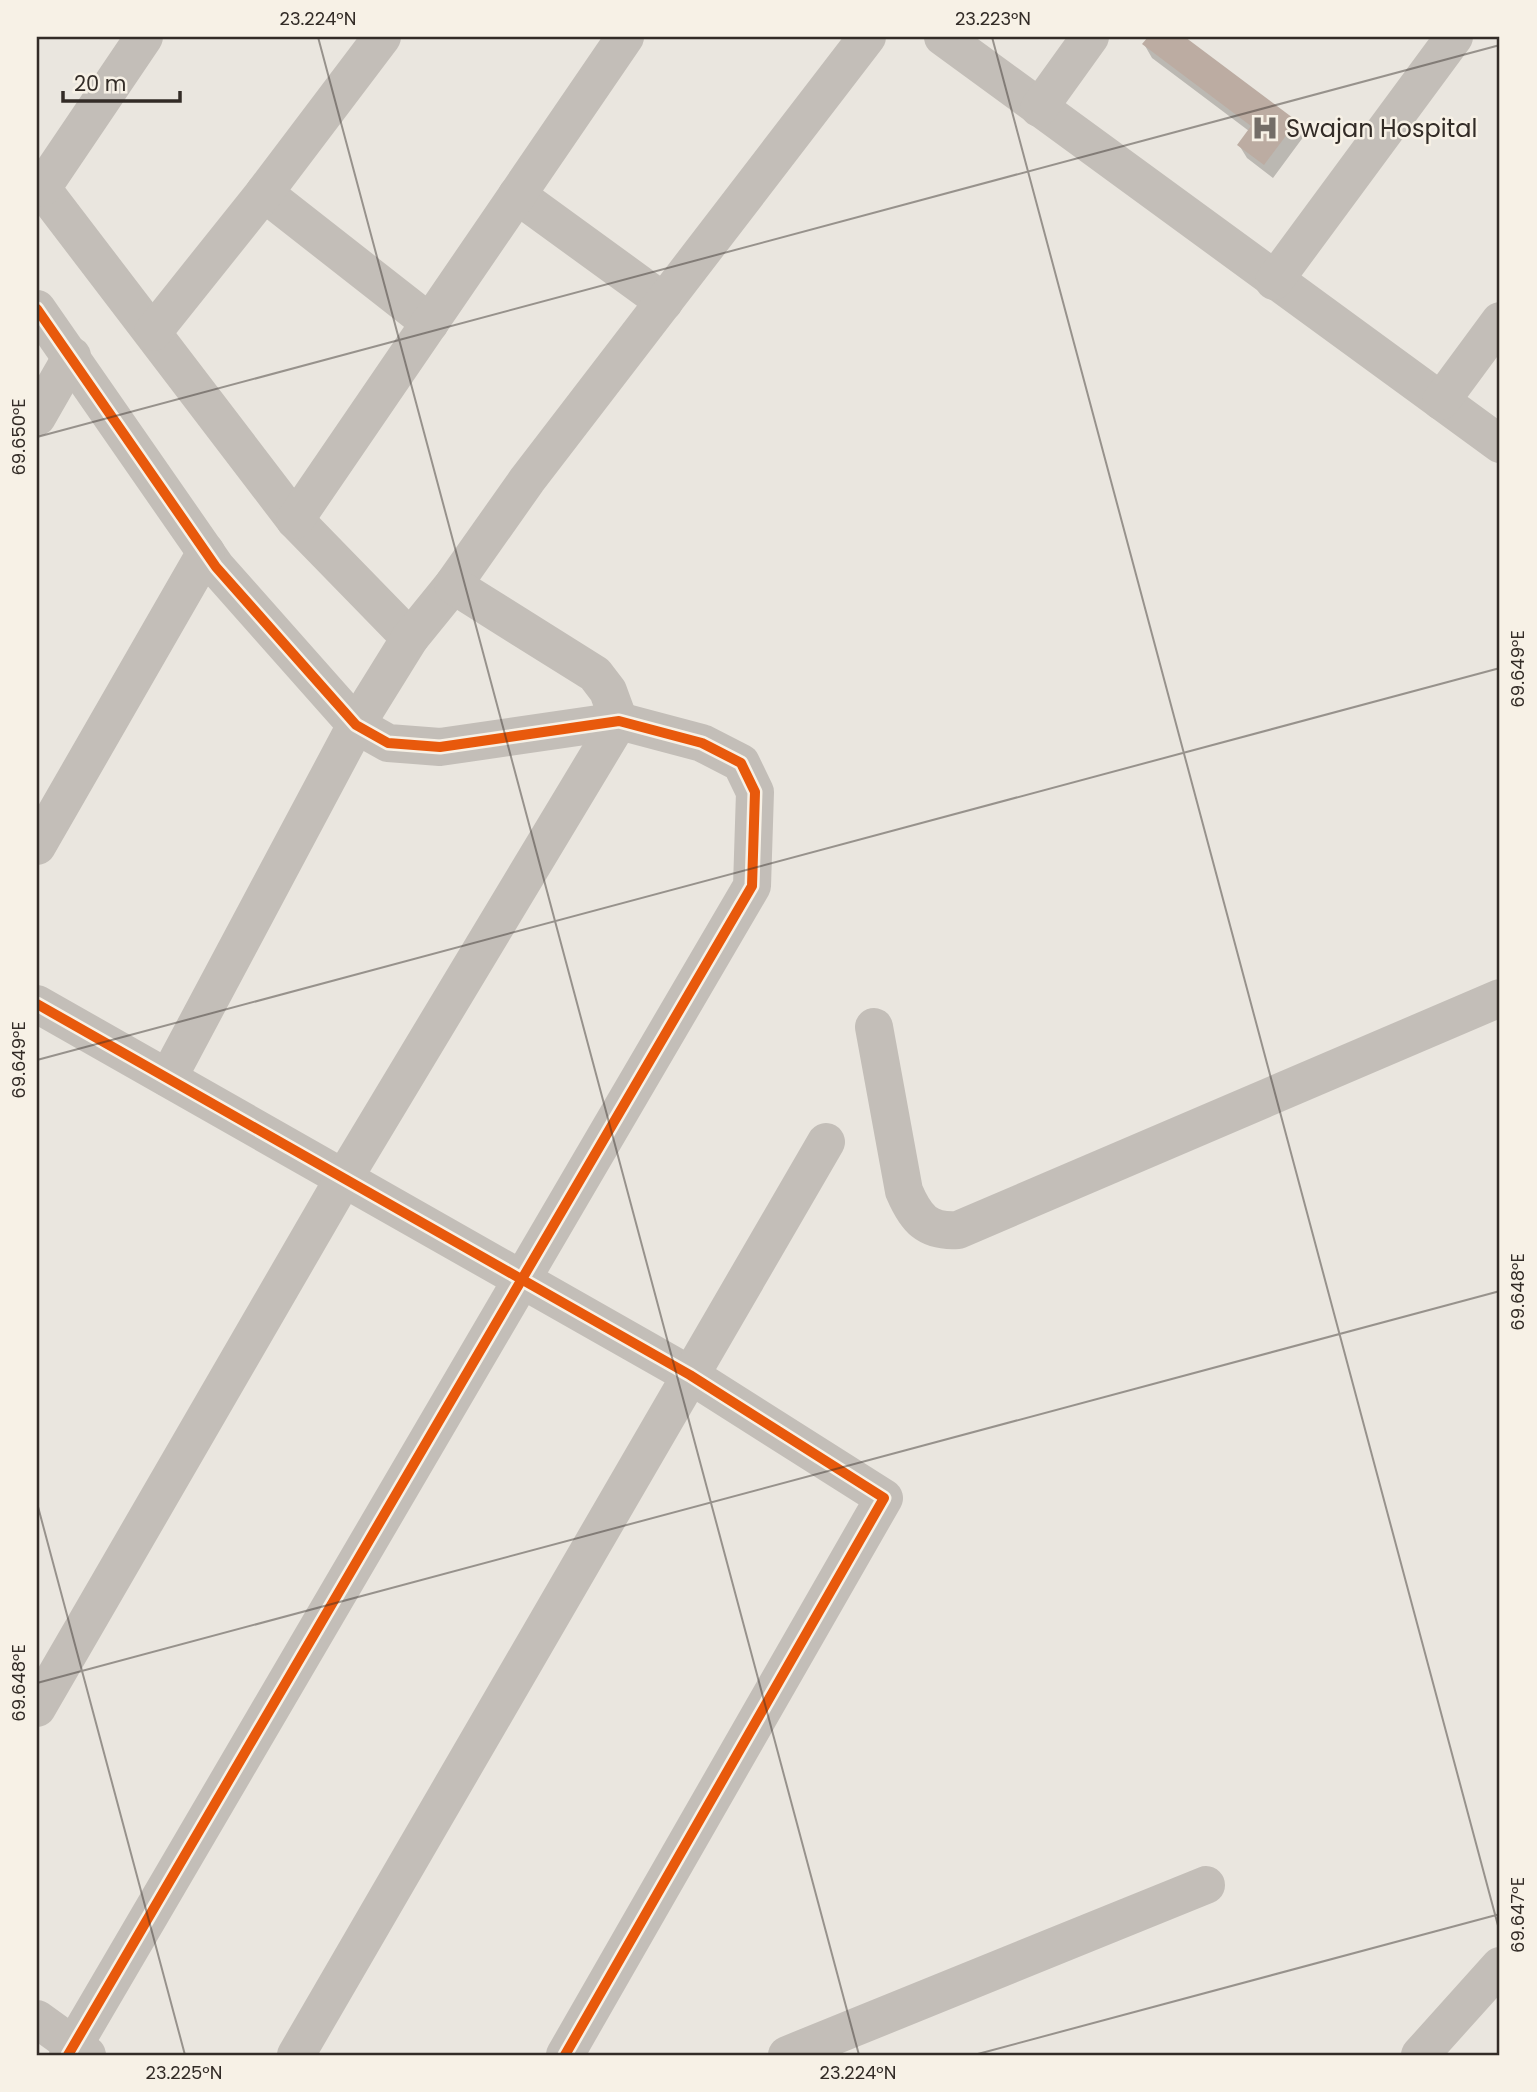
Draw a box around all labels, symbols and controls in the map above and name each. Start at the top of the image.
text: 23.224°N [280,6,356,31]
text: 23.223°N [955,6,1031,31]
scale bar [63,60,180,104]
text: 20 m [74,69,127,98]
place label: Swajan Hospital [1286,112,1477,145]
hospital icon: Swajan Hospital [1250,113,1280,143]
text: 69.650°E [6,398,31,476]
text: 69.649°E [1505,630,1530,708]
text: 69.649°E [6,1021,31,1099]
text: 69.648°E [1505,1253,1530,1331]
text: 69.648°E [6,1644,31,1722]
text: 69.647°E [1505,1877,1530,1953]
text: 23.225°N [146,2060,222,2085]
text: 23.224°N [820,2060,896,2085]

